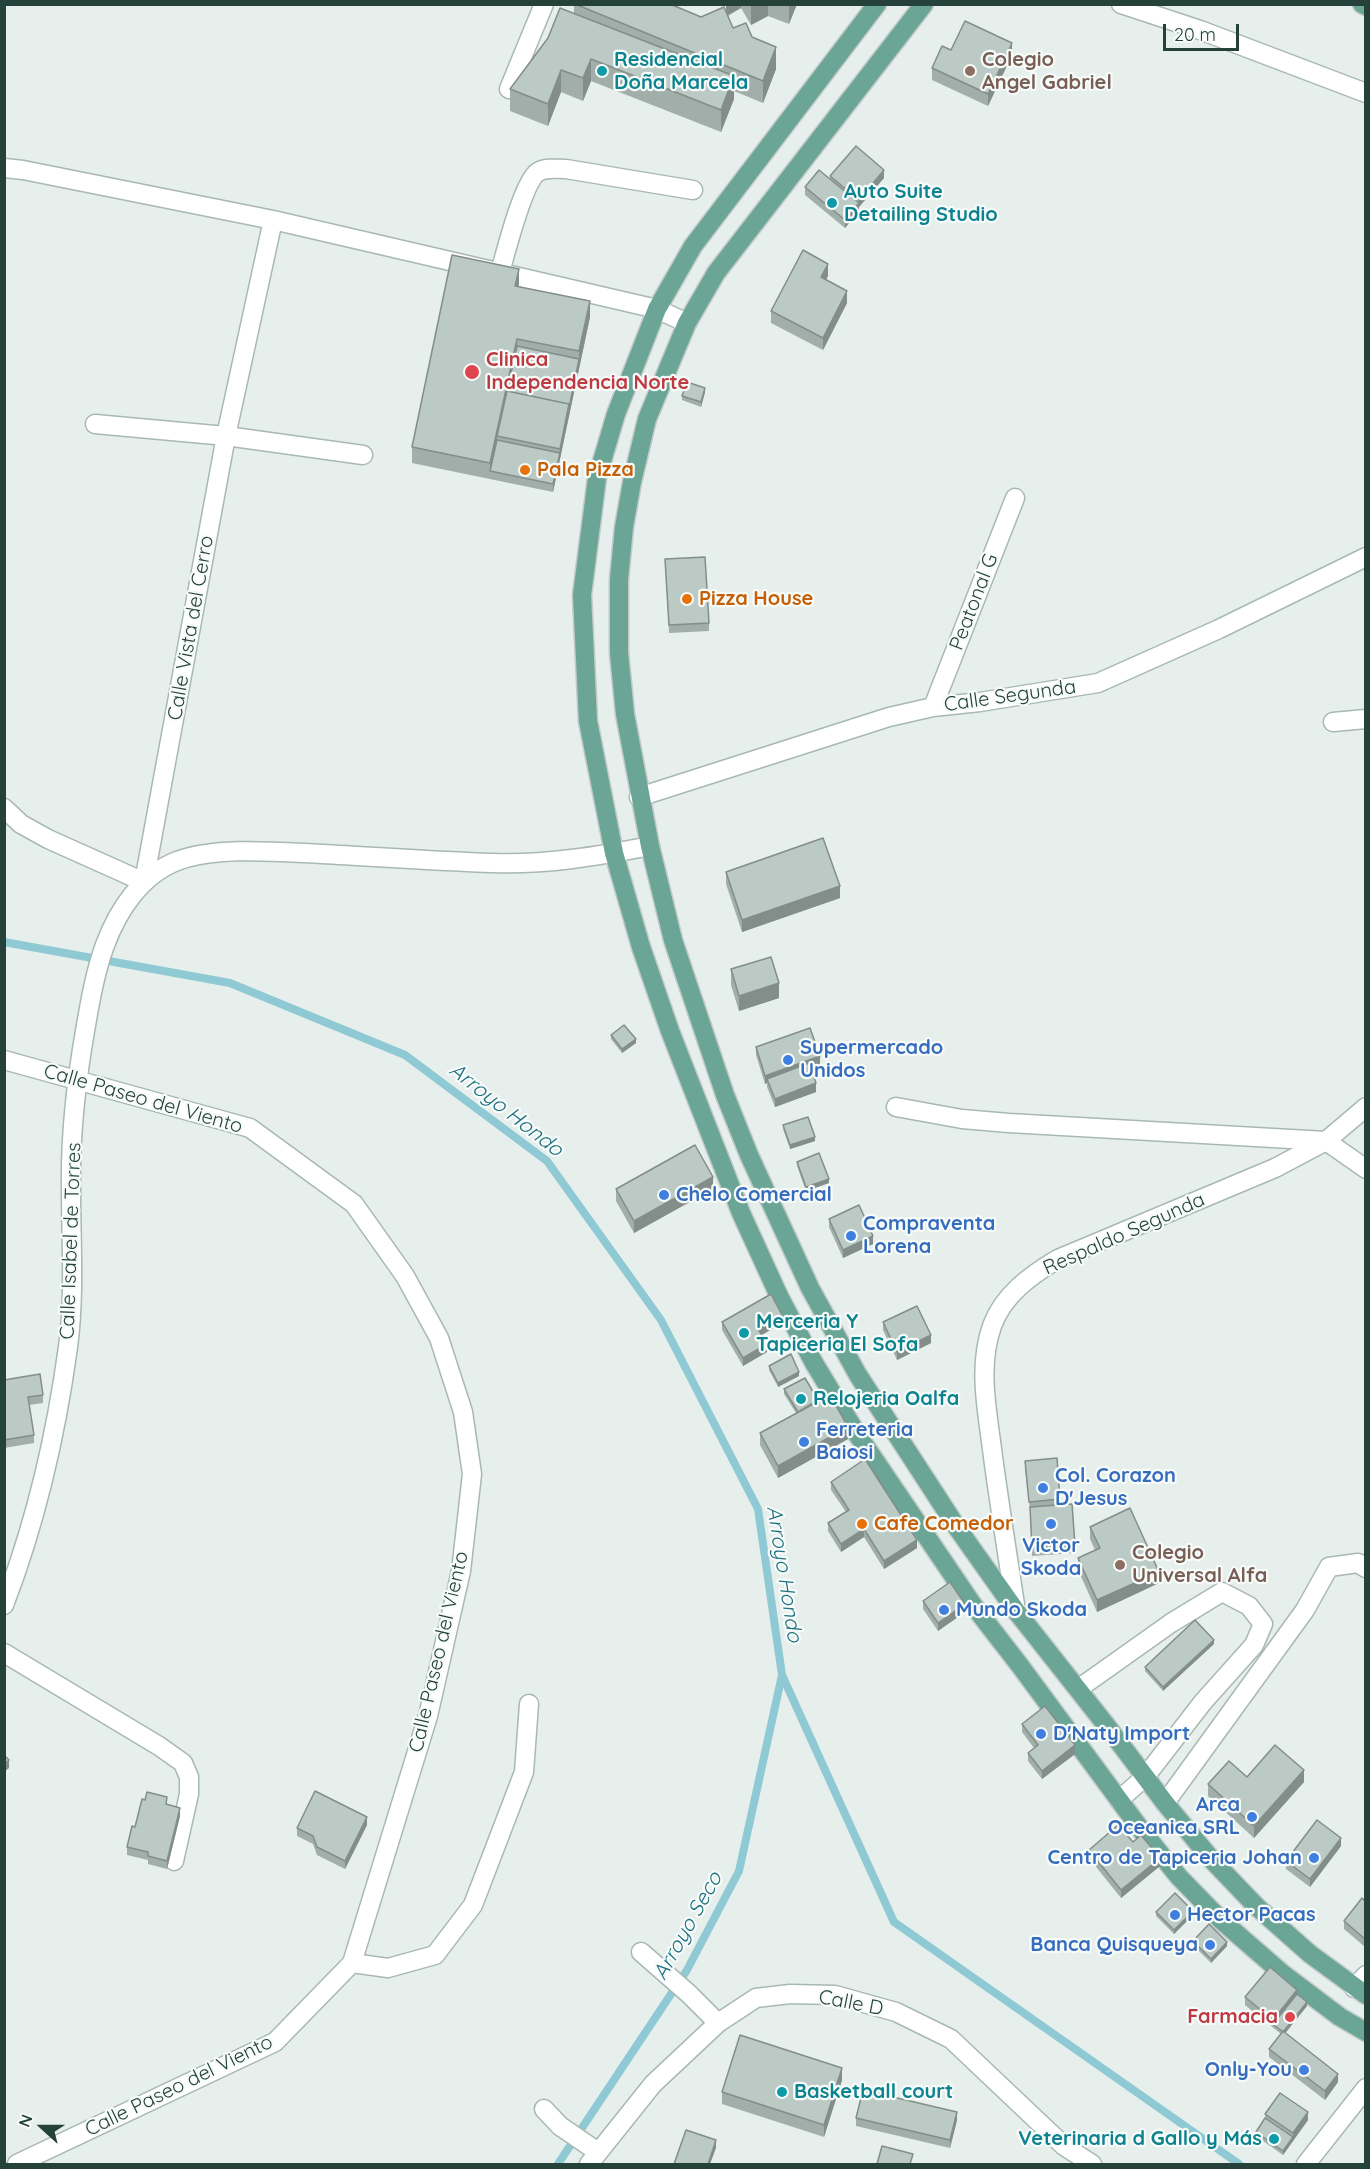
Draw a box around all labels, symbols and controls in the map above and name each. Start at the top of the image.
scale bar [1166,12,1242,50]
text: 20 m [1174,23,1216,46]
place label: Residencial Doña Marcela [614,48,748,95]
place label: Colegio Angel Gabriel [982,48,1112,95]
marker: Residencial Doña Marcela [595,64,609,78]
marker: Colegio Angel Gabriel [963,64,977,78]
place label: Auto Suite Detailing Studio [844,180,998,227]
marker: Auto Suite Detailing Studio [825,196,839,210]
place label: Clinica Independencia Norte [486,348,689,395]
marker: Clinica Independencia Norte [463,363,481,381]
place label: Pala Pizza [537,458,634,482]
marker: Pala Pizza [518,463,532,477]
street label: Calle Vista del Cerro [163,534,219,722]
street label: Peatonal G [945,550,1003,654]
place label: Pizza House [699,587,813,611]
marker: Pizza House [680,592,694,606]
street label: Calle Segunda [943,675,1077,717]
place label: Supermercado Unidos [800,1036,943,1083]
marker: Supermercado Unidos [781,1053,795,1067]
water label: Arroyo Hondo [444,1058,568,1162]
street label: Calle Paseo del Viento [41,1059,245,1139]
street label: Calle Isabel de Torres [56,1142,86,1340]
place label: Chelo Comercial [676,1183,832,1207]
marker: Chelo Comercial [657,1188,671,1202]
street label: Respaldo Segunda [1040,1188,1208,1280]
place label: Compraventa Lorena [863,1212,995,1259]
marker: Compraventa Lorena [844,1229,858,1243]
place label: Merceria Y Tapiceria El Sofa [756,1310,918,1357]
marker: Merceria Y Tapiceria El Sofa [737,1326,751,1340]
place label: Relojeria Oalfa [813,1387,959,1411]
marker: Relojeria Oalfa [794,1392,808,1406]
place label: Ferreteria Baiosi [816,1418,913,1465]
marker: Ferreteria Baiosi [797,1435,811,1449]
place label: Col. Corazon D'Jesus [1055,1464,1176,1511]
marker: Col. Corazon D'Jesus [1036,1481,1050,1495]
water label: Arroyo Hondo [761,1504,807,1644]
place label: Cafe Comedor [874,1512,1014,1536]
marker: Cafe Comedor [855,1517,869,1531]
marker: Victor Skoda [1044,1517,1058,1531]
place label: Victor Skoda [1021,1534,1081,1581]
place label: Colegio Universal Alfa [1132,1541,1267,1588]
street label: Calle Paseo del Viento [404,1549,474,1755]
marker: Colegio Universal Alfa [1113,1558,1127,1572]
place label: Mundo Skoda [956,1598,1087,1622]
marker: Mundo Skoda [937,1603,951,1617]
place label: D'Naty Import [1053,1722,1190,1746]
marker: D'Naty Import [1034,1727,1048,1741]
place label: Arca Oceanica SRL [1108,1793,1240,1840]
marker: Arca Oceanica SRL [1245,1810,1259,1824]
place label: Centro de Tapiceria Johan [1047,1846,1302,1870]
marker: Centro de Tapiceria Johan [1307,1851,1321,1865]
water label: Arroyo Seco [648,1868,728,1984]
place label: Hector Pacas [1187,1903,1316,1927]
marker: Hector Pacas [1168,1908,1182,1922]
place label: Banca Quisqueya [1030,1933,1198,1957]
marker: Banca Quisqueya [1203,1938,1217,1952]
street label: Calle D [817,1985,885,2021]
place label: Farmacia [1187,2005,1278,2029]
marker: Farmacia [1283,2010,1297,2024]
street label: Calle Paseo del Viento [81,2030,277,2142]
place label: Only-You [1205,2058,1292,2082]
marker: Only-You [1297,2063,1311,2077]
place label: Basketball court [794,2080,953,2104]
marker: Basketball court [775,2085,789,2099]
north arrow [12,2097,72,2157]
text: N [14,2111,37,2130]
place label: Veterinaria d Gallo y Más [1018,2127,1262,2151]
marker: Veterinaria d Gallo y Más [1267,2132,1281,2146]

